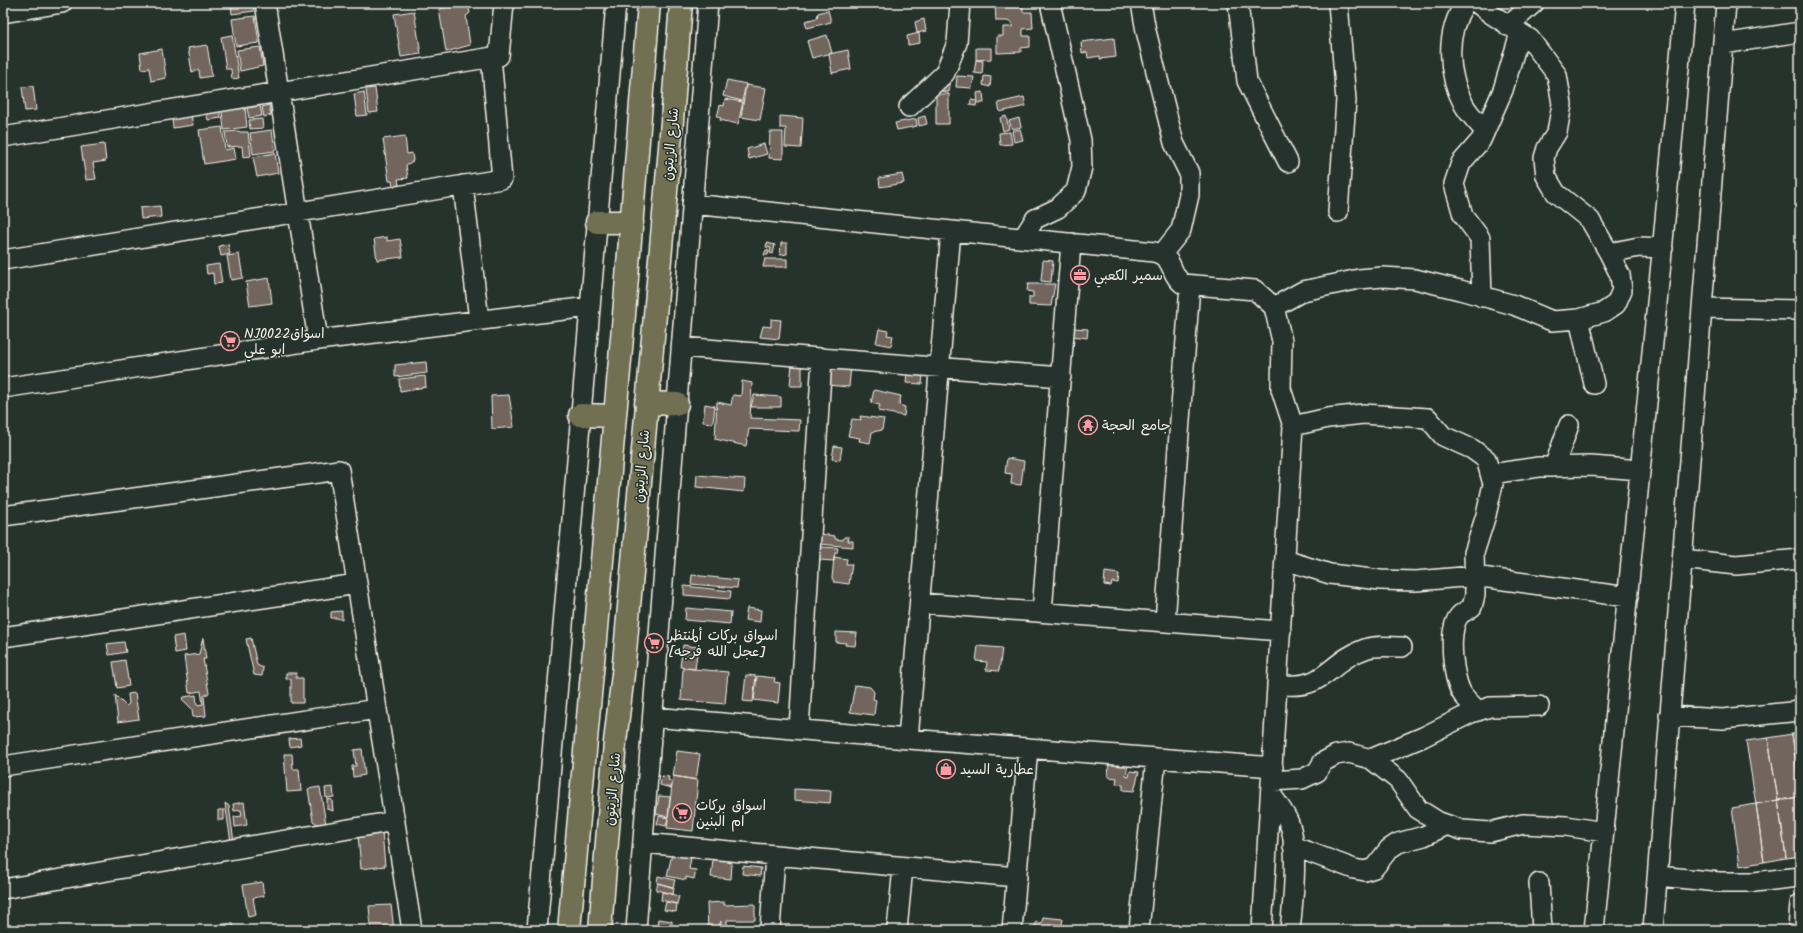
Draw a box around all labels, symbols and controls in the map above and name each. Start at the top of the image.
street label: شارع الزيتون [657,107,685,182]
office icon: سمير الكعبي [1069,264,1091,286]
place label: سمير الكعبي [1094,265,1163,288]
place label: NJ0022اسواق ابو علي [244,323,325,362]
supermarket icon: NJ0022اسواق ابو علي [219,330,241,352]
temple icon: جامع الحجة [1077,414,1099,436]
place label: جامع الحجة [1102,415,1170,437]
street label: شارع الزيتون [628,429,656,504]
place label: اسواق بركات ألمنتظر [عجل الله فرجه] [667,625,778,663]
supermarket icon: اسواق بركات ألمنتظر [عجل الله فرجه] [643,632,665,654]
street label: شارع الزيتون [599,752,627,827]
shop icon: عطارية السيد [935,758,957,780]
place label: عطارية السيد [960,759,1034,781]
place label: اسواق بركات ام البنين [696,795,766,833]
supermarket icon: اسواق بركات ام البنين [671,802,693,824]

